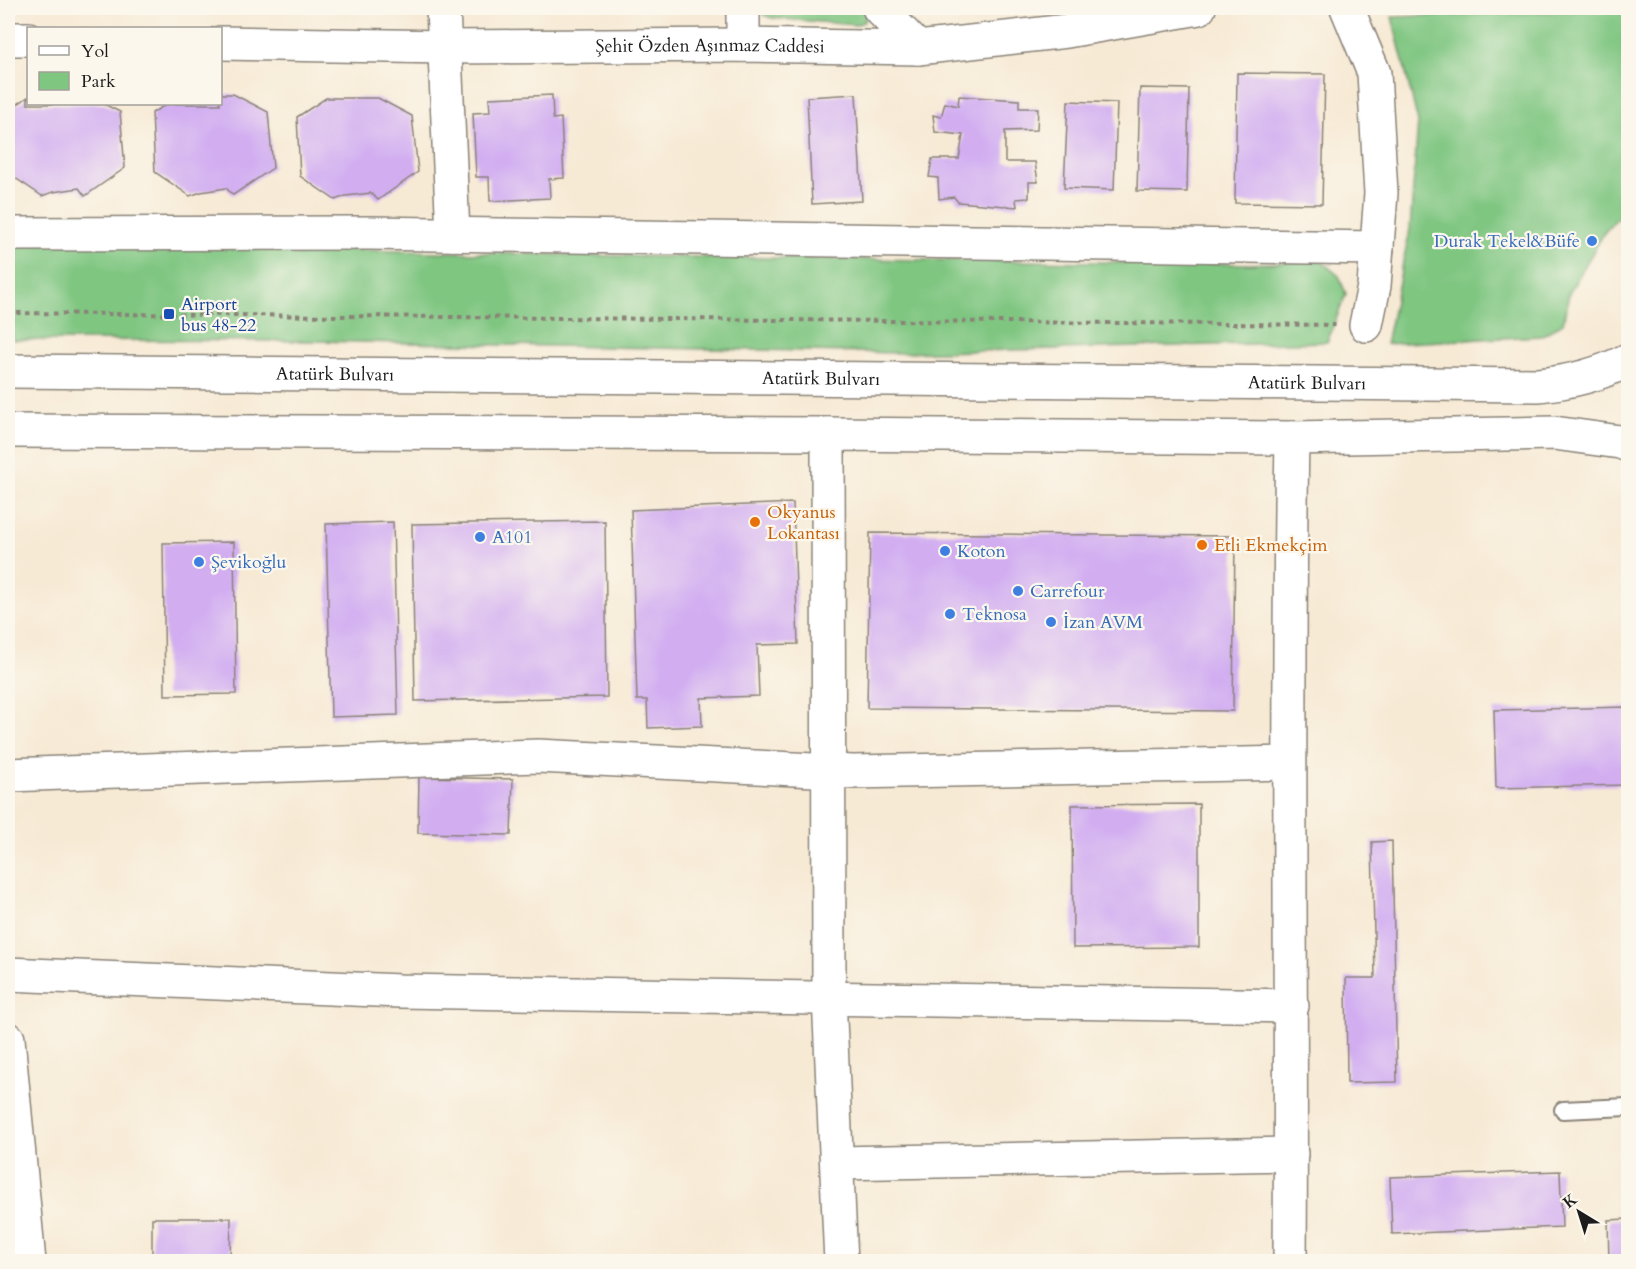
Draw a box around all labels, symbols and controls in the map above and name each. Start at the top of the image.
legend [27,27,222,105]
street label: Şehit Özden Aşınmaz Caddesi [595,32,825,59]
text: Yol [81,39,109,64]
text: Park [81,69,116,94]
place label: Durak Tekel&Büfe [1434,229,1580,254]
marker: Durak Tekel&Büfe [1585,234,1599,248]
place label: Airport bus 48-22 [181,292,256,338]
marker: Airport bus 48-22 [162,307,176,321]
street label: Atatürk Bulvarı [276,361,394,387]
street label: Atatürk Bulvarı [762,365,880,391]
street label: Atatürk Bulvarı [1248,370,1366,396]
place label: Okyanus Lokantası [767,500,840,546]
marker: Okyanus Lokantası [748,515,762,529]
place label: A101 [492,525,532,550]
marker: A101 [473,530,487,544]
place label: Etli Ekmekçim [1214,533,1328,558]
marker: Etli Ekmekçim [1195,538,1209,552]
place label: Koton [957,539,1007,564]
marker: Koton [938,544,952,558]
place label: Şevikoğlu [211,550,286,575]
marker: Şevikoğlu [192,555,206,569]
place label: Carrefour [1030,579,1105,604]
marker: Carrefour [1011,584,1025,598]
place label: Teknosa [962,602,1027,627]
marker: Teknosa [943,607,957,621]
place label: İzan AVM [1063,610,1143,635]
marker: İzan AVM [1044,615,1058,629]
north arrow [1549,1182,1609,1242]
text: K [1558,1188,1582,1214]

